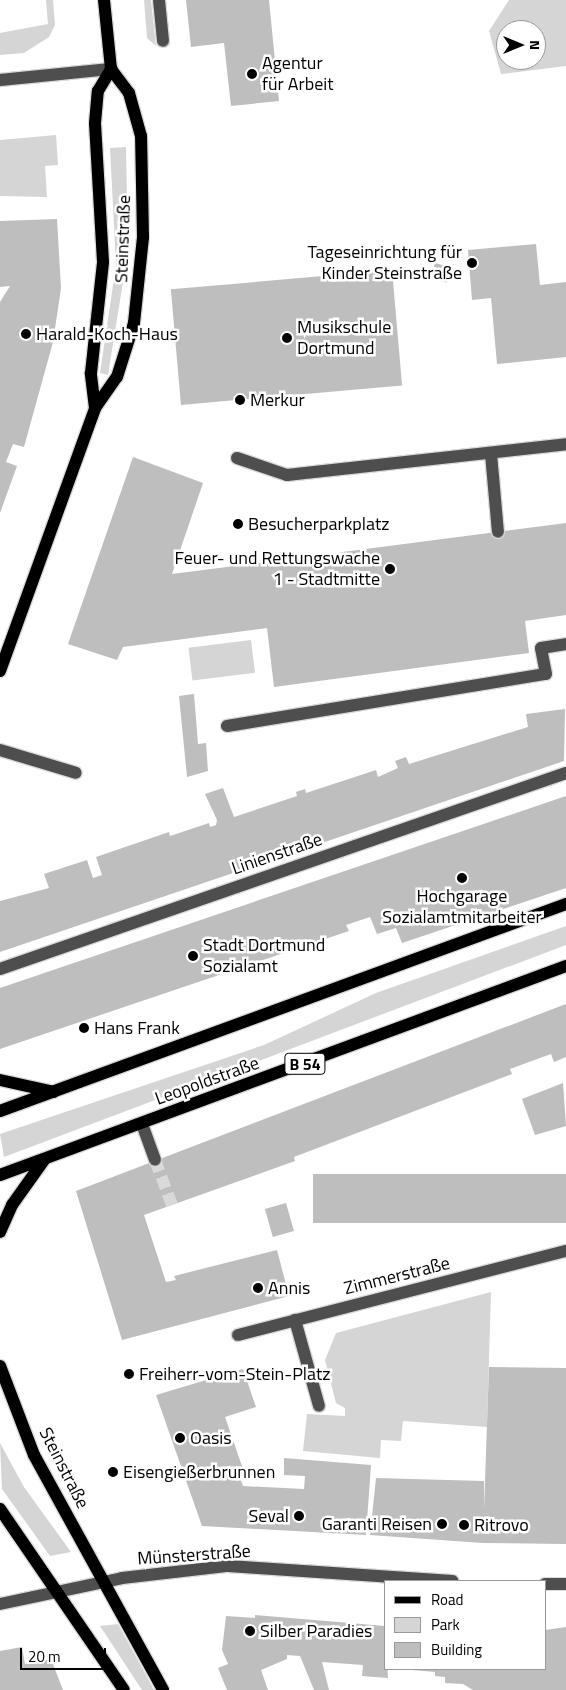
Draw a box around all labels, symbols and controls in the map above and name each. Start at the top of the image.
north arrow [496,20,546,70]
text: N [525,40,546,50]
place label: Agentur für Arbeit [262,53,333,96]
marker: Agentur für Arbeit [246,68,258,80]
street label: Steinstraße [111,195,135,283]
place label: Tageseinrichtung für Kinder Steinstraße [308,242,462,284]
marker: Tageseinrichtung für Kinder Steinstraße [466,257,478,269]
place label: Musikschule Dortmund [297,317,391,359]
place label: Harald-Koch-Haus [36,323,178,345]
marker: Harald-Koch-Haus [20,328,32,340]
marker: Musikschule Dortmund [281,332,293,344]
place label: Merkur [250,389,305,411]
marker: Merkur [234,394,246,406]
place label: Besucherparkplatz [248,513,389,535]
marker: Besucherparkplatz [232,518,244,530]
place label: Feuer- und Rettungswache 1 - Stadtmitte [175,548,380,590]
marker: Feuer- und Rettungswache 1 - Stadtmitte [384,563,396,575]
street label: Linienstraße [229,828,325,880]
marker: Hochgarage Sozialamtmitarbeiter [456,872,468,884]
place label: Hochgarage Sozialamtmitarbeiter [382,886,542,929]
place label: Stadt Dortmund Sozialamt [203,935,325,978]
marker: Stadt Dortmund Sozialamt [187,950,199,962]
place label: Hans Frank [94,1017,180,1039]
marker: Hans Frank [78,1022,90,1034]
road number: B 54 [284,1050,326,1078]
street label: Leopoldstraße [152,1052,262,1110]
street label: Zimmerstraße [342,1252,452,1300]
place label: Annis [268,1277,310,1299]
marker: Annis [252,1282,264,1294]
place label: Freiherr-vom-Stein-Platz [139,1363,331,1385]
marker: Freiherr-vom-Stein-Platz [123,1368,135,1380]
street label: Steinstraße [34,1424,94,1512]
place label: Oasis [190,1427,232,1449]
marker: Oasis [174,1432,186,1444]
place label: Eisengießerbrunnen [123,1461,275,1483]
marker: Eisengießerbrunnen [107,1466,119,1478]
place label: Seval [249,1505,289,1527]
marker: Seval [293,1510,305,1522]
place label: Garanti Reisen [322,1513,432,1535]
place label: Ritrovo [474,1514,529,1536]
marker: Garanti Reisen [436,1518,448,1530]
marker: Ritrovo [458,1519,470,1531]
street label: Münsterstraße [137,1540,251,1570]
legend [384,1580,546,1670]
text: Road [431,1588,463,1611]
text: Park [431,1613,460,1636]
place label: Silber Paradies [260,1620,372,1642]
marker: Silber Paradies [244,1625,256,1637]
scale bar [22,1638,109,1670]
text: Building [431,1638,482,1661]
text: 20 m [28,1645,61,1668]

